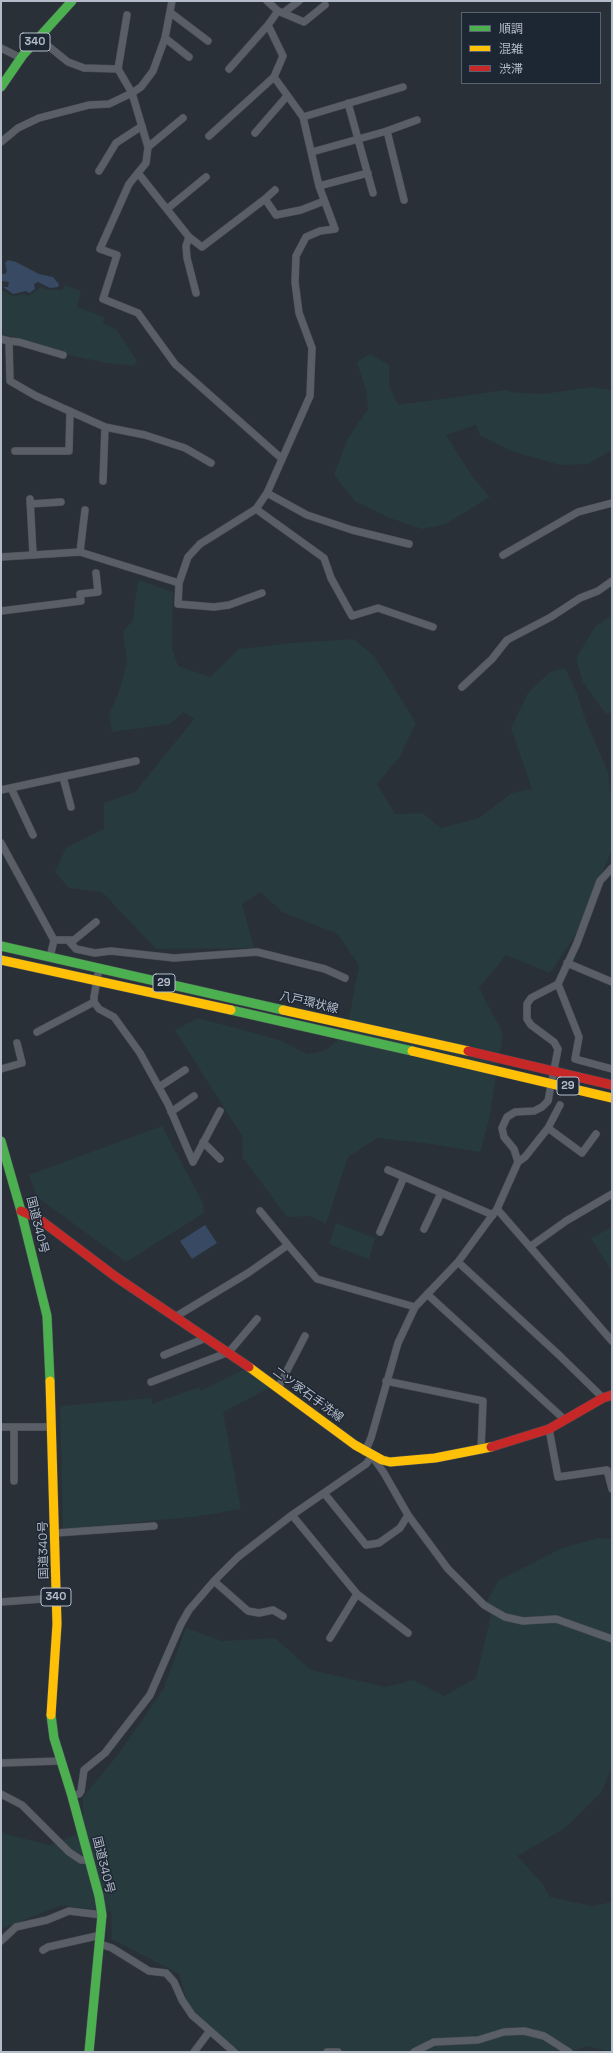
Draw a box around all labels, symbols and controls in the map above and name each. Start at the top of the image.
legend [461,12,601,84]
text: 順調 [499,21,523,37]
road number: 340 [20,33,50,51]
text: 混雑 [499,41,523,57]
text: 渋滞 [499,61,523,77]
road number: 29 [153,974,175,992]
street label: 八戸環状線 [278,989,340,1017]
road number: 29 [557,1077,579,1095]
street label: 国道340号 [23,1195,51,1255]
street label: 二ツ家石手洗線 [270,1364,346,1426]
street label: 国道340号 [36,1521,52,1579]
road number: 340 [41,1588,71,1606]
street label: 国道340号 [89,1835,117,1895]

